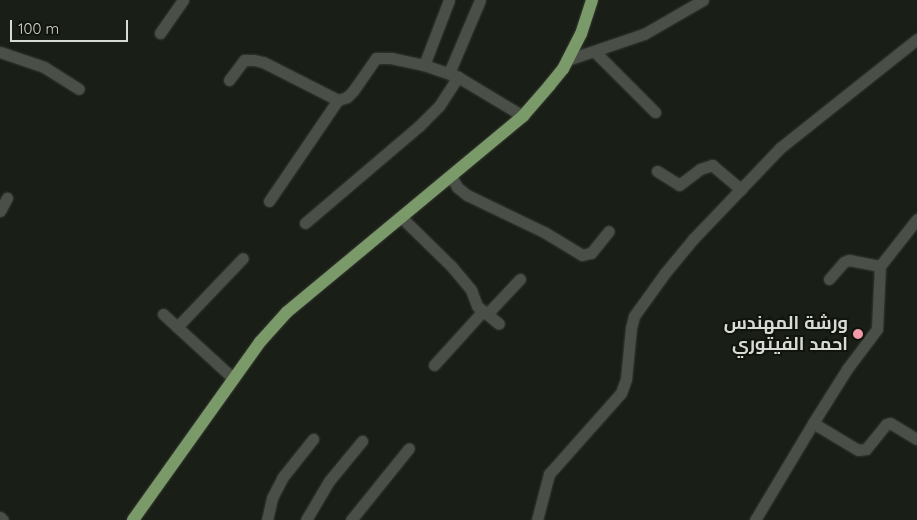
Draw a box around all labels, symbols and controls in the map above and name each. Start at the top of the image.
scale bar [12,10,130,42]
text: 100 m [18,19,59,38]
place label: ورشة المهندس احمد الفيتوري [724,313,848,356]
marker: ورشة المهندس احمد الفيتوري [852,328,864,340]

